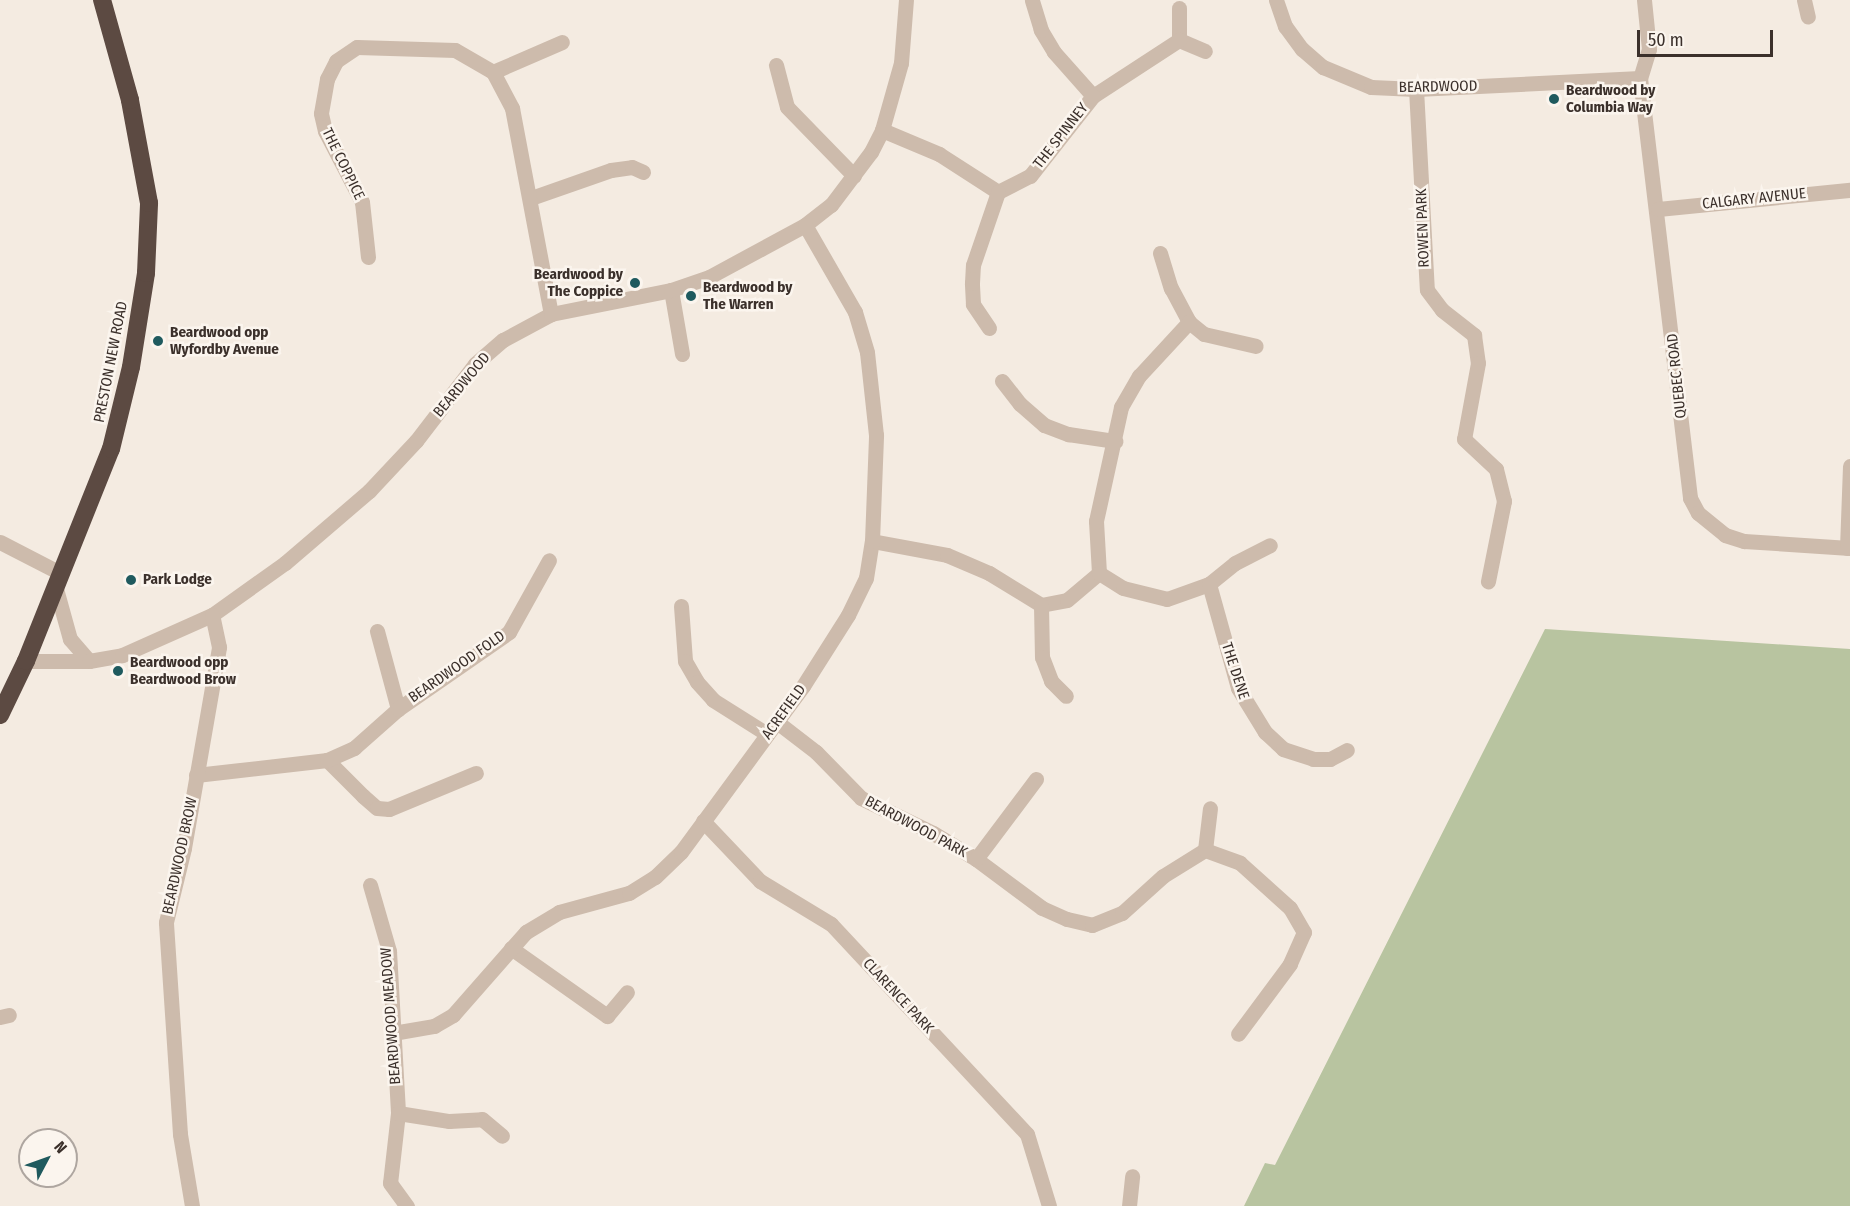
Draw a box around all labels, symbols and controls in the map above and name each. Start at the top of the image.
scale bar [1640,18,1776,56]
text: 50 m [1648,29,1684,51]
street label: BEARDWOOD [1398,77,1478,97]
place label: Beardwood by Columbia Way [1566,81,1655,116]
marker: Beardwood by Columbia Way [1547,92,1561,106]
street label: THE SPINNEY [1030,100,1092,172]
street label: THE COPPICE [318,125,368,203]
street label: CALGARY AVENUE [1701,185,1807,213]
street label: ROWEN PARK [1413,188,1433,268]
place label: Beardwood by The Coppice [534,265,623,300]
marker: Beardwood by The Coppice [628,276,642,290]
place label: Beardwood by The Warren [703,278,792,313]
marker: Beardwood by The Warren [684,289,698,303]
street label: PRESTON NEW ROAD [90,300,132,424]
place label: Beardwood opp Wyfordby Avenue [170,323,279,358]
street label: QUEBEC ROAD [1664,333,1690,419]
marker: Beardwood opp Wyfordby Avenue [151,334,165,348]
street label: BEARDWOOD [430,349,494,421]
place label: Park Lodge [143,571,212,589]
marker: Park Lodge [124,573,138,587]
street label: BEARDWOOD FOLD [405,627,509,707]
street label: THE DENE [1217,640,1253,702]
place label: Beardwood opp Beardwood Brow [130,653,236,688]
marker: Beardwood opp Beardwood Brow [111,664,125,678]
street label: ACREFIELD [758,681,810,743]
street label: BEARDWOOD PARK [862,792,970,862]
street label: BEARDWOOD BROW [159,796,201,916]
street label: BEARDWOOD MEADOW [377,947,405,1085]
street label: CLARENCE PARK [859,955,937,1037]
north arrow [18,1128,78,1188]
text: N [50,1137,71,1157]

